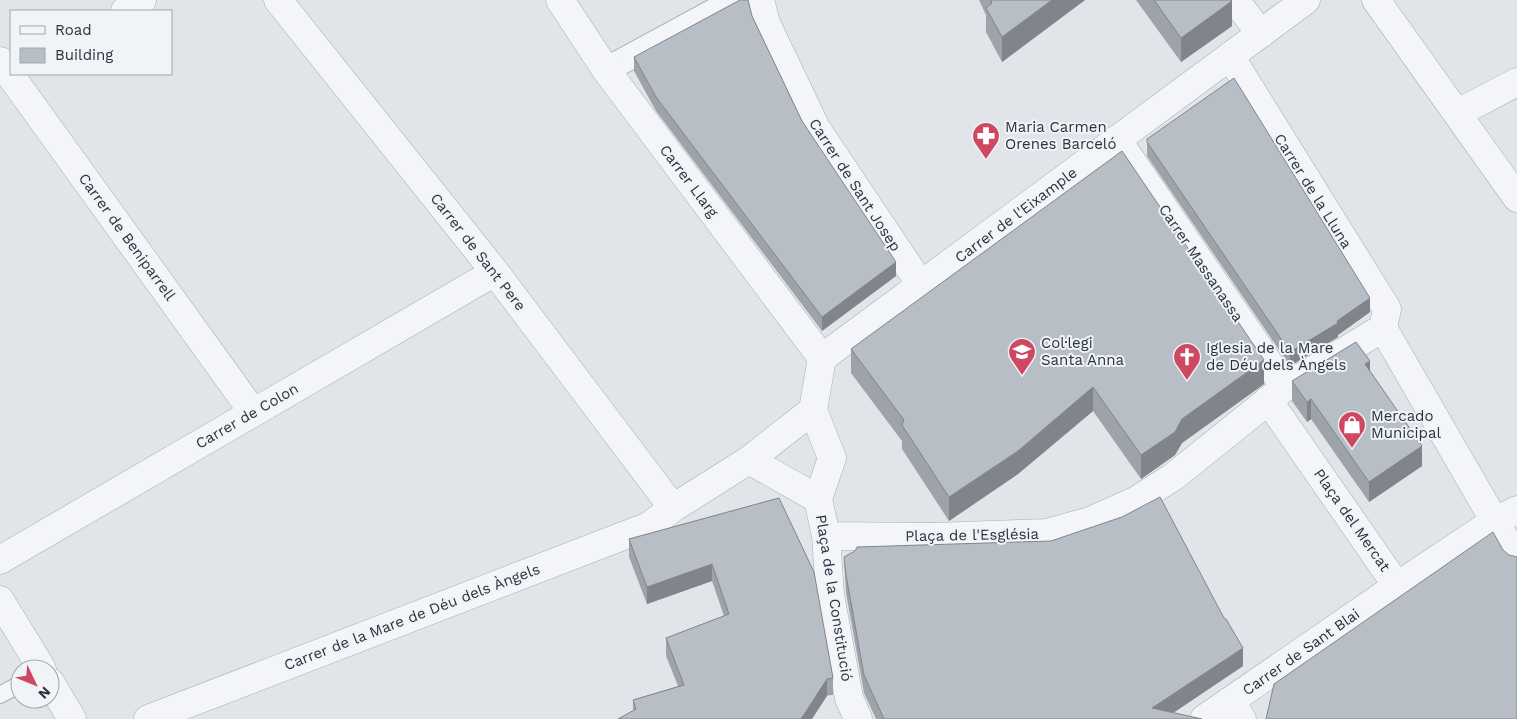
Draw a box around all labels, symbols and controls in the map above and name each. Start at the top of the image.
legend [10,10,172,75]
text: Road [55,21,92,39]
text: Building [55,46,113,64]
street label: Carrer de Sant Josep [805,115,905,255]
place label: Maria Carmen Orenes Barceló [1005,118,1116,153]
pharmacy icon: Maria Carmen Orenes Barceló [971,121,1001,160]
street label: Carrer de la Lluna [1270,130,1356,252]
street label: Carrer Llarg [656,141,722,221]
street label: Carrer de l'Eixample [951,163,1081,267]
street label: Carrer de Beniparrell [75,170,179,304]
street label: Carrer de Sant Pere [427,190,529,314]
street label: Carrer Massanassa [1155,201,1247,326]
place label: Col·legi Santa Anna [1041,334,1125,369]
school or university icon: Col·legi Santa Anna [1007,337,1037,376]
place label: Iglesia de la Mare de Déu dels Àngels [1206,339,1346,374]
church icon: Iglesia de la Mare de Déu dels Àngels [1172,342,1202,381]
street label: Carrer de Colon [192,379,302,453]
place label: Mercado Municipal [1371,407,1442,442]
shop icon: Mercado Municipal [1337,410,1367,449]
street label: Plaça del Mercat [1310,465,1395,575]
street label: Plaça de la Constitució [812,513,856,683]
street label: Plaça de l'Església [905,525,1040,545]
street label: Carrer de la Mare de Déu dels Àngels [282,560,543,674]
street label: Carrer de Sant Blai [1239,605,1363,699]
north arrow [10,659,60,709]
text: N [35,684,54,702]

